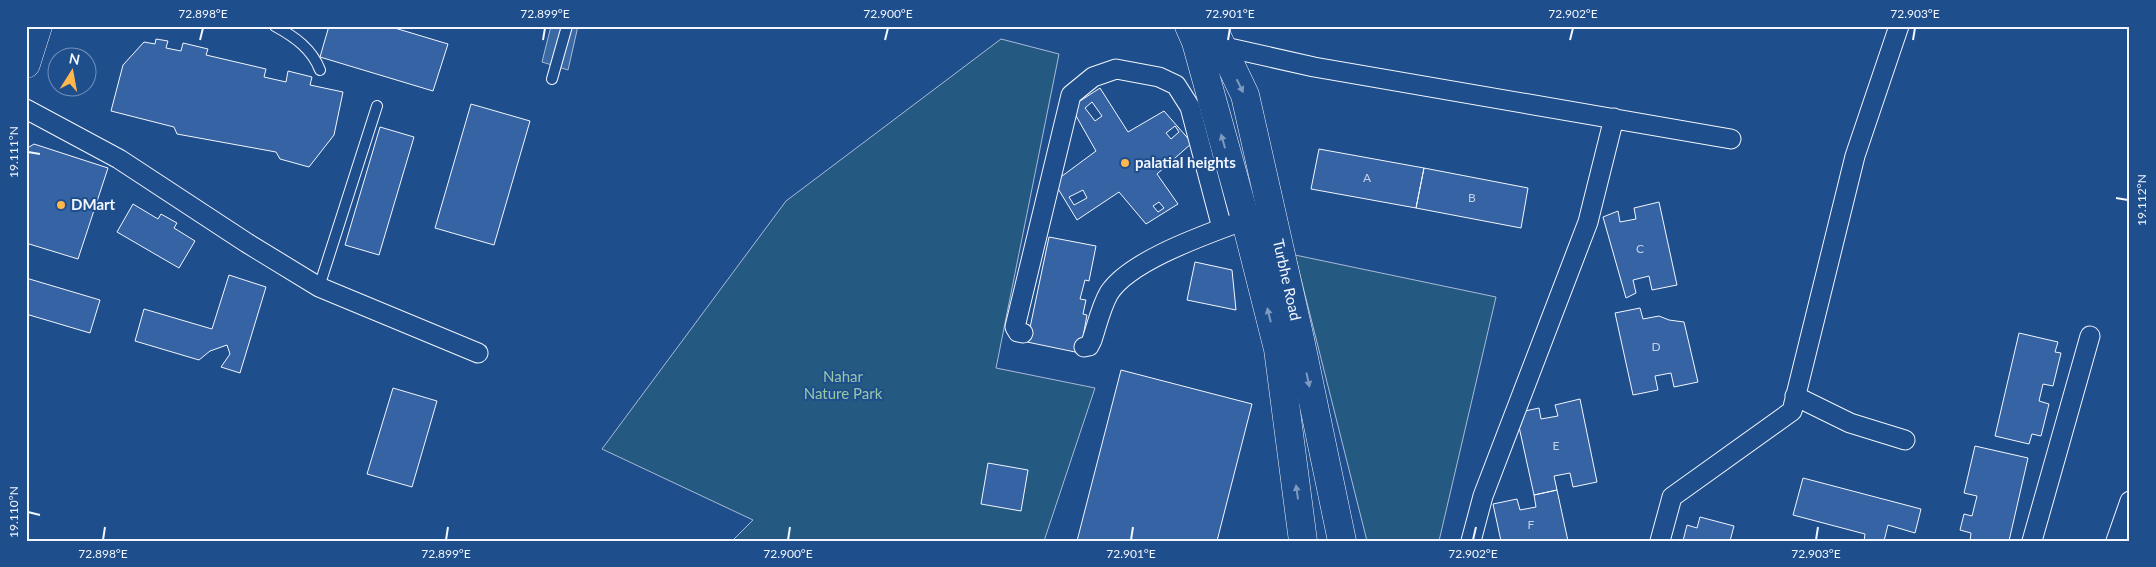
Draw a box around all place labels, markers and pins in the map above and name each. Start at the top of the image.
place label: palatial heights [1135,153,1236,171]
marker: palatial heights [1119,157,1131,169]
place label: DMart [71,195,116,213]
marker: DMart [55,199,67,211]

